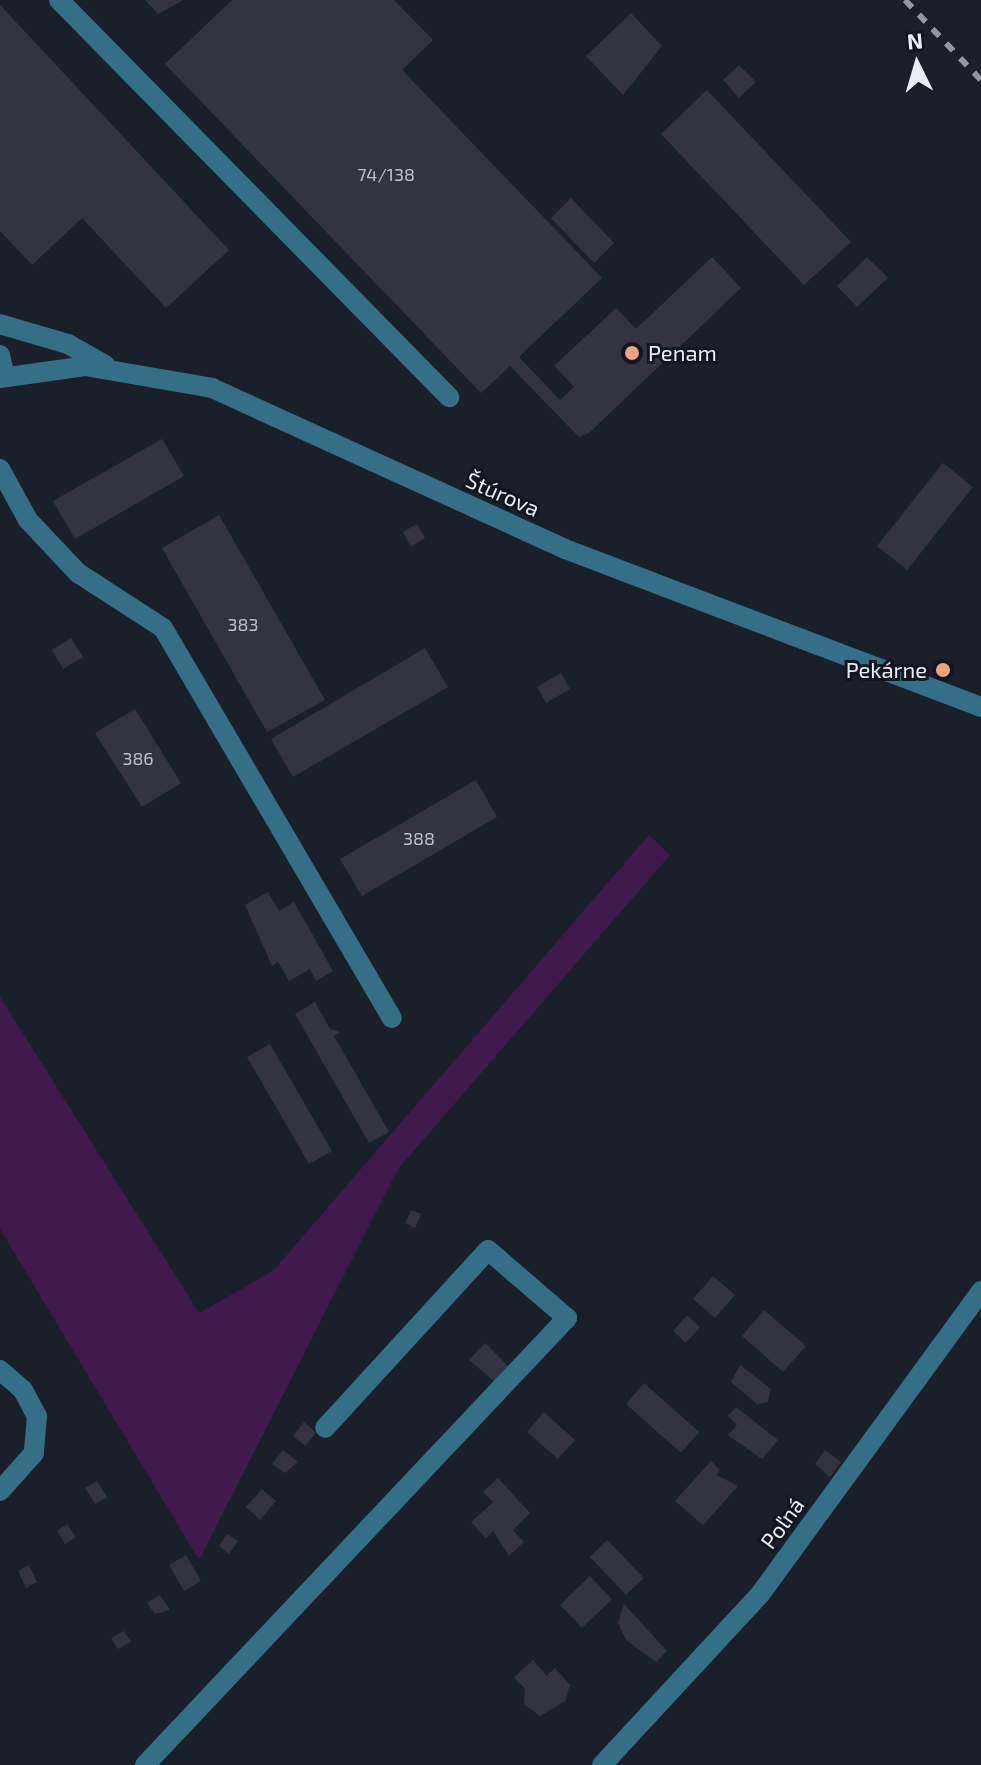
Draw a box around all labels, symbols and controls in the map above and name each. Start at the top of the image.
north arrow [877,24,957,104]
text: N [906,26,924,54]
house number: 74/138 [357,163,415,185]
place label: Penam [648,340,717,366]
marker: Penam [623,344,641,362]
street label: Štúrova [462,466,544,522]
house number: 383 [228,613,258,635]
place label: Pekárne [846,657,927,683]
marker: Pekárne [934,661,952,679]
house number: 386 [122,747,154,769]
house number: 388 [403,827,435,849]
street label: Poľná [755,1492,809,1554]

